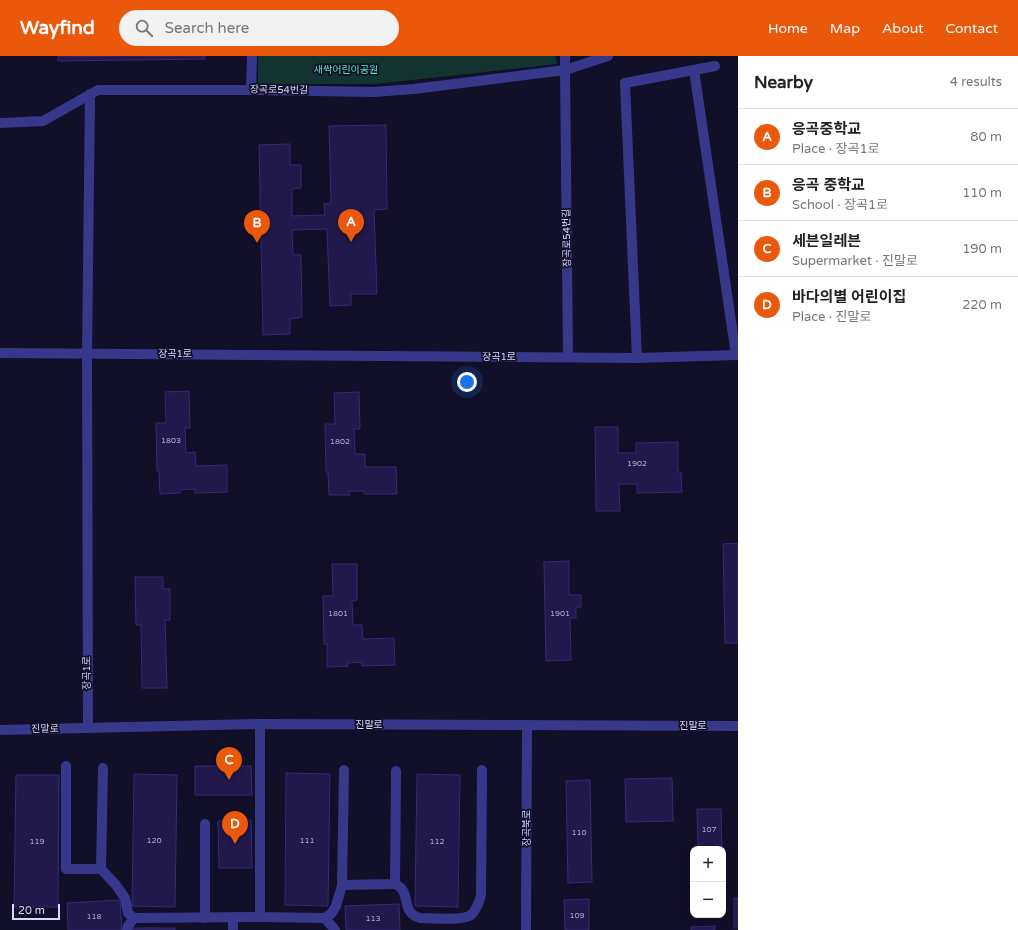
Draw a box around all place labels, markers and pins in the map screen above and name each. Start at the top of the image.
pin: A [338,209,364,242]
pin: B [244,210,270,243]
pin: C [216,747,242,780]
pin: D [222,811,248,844]

